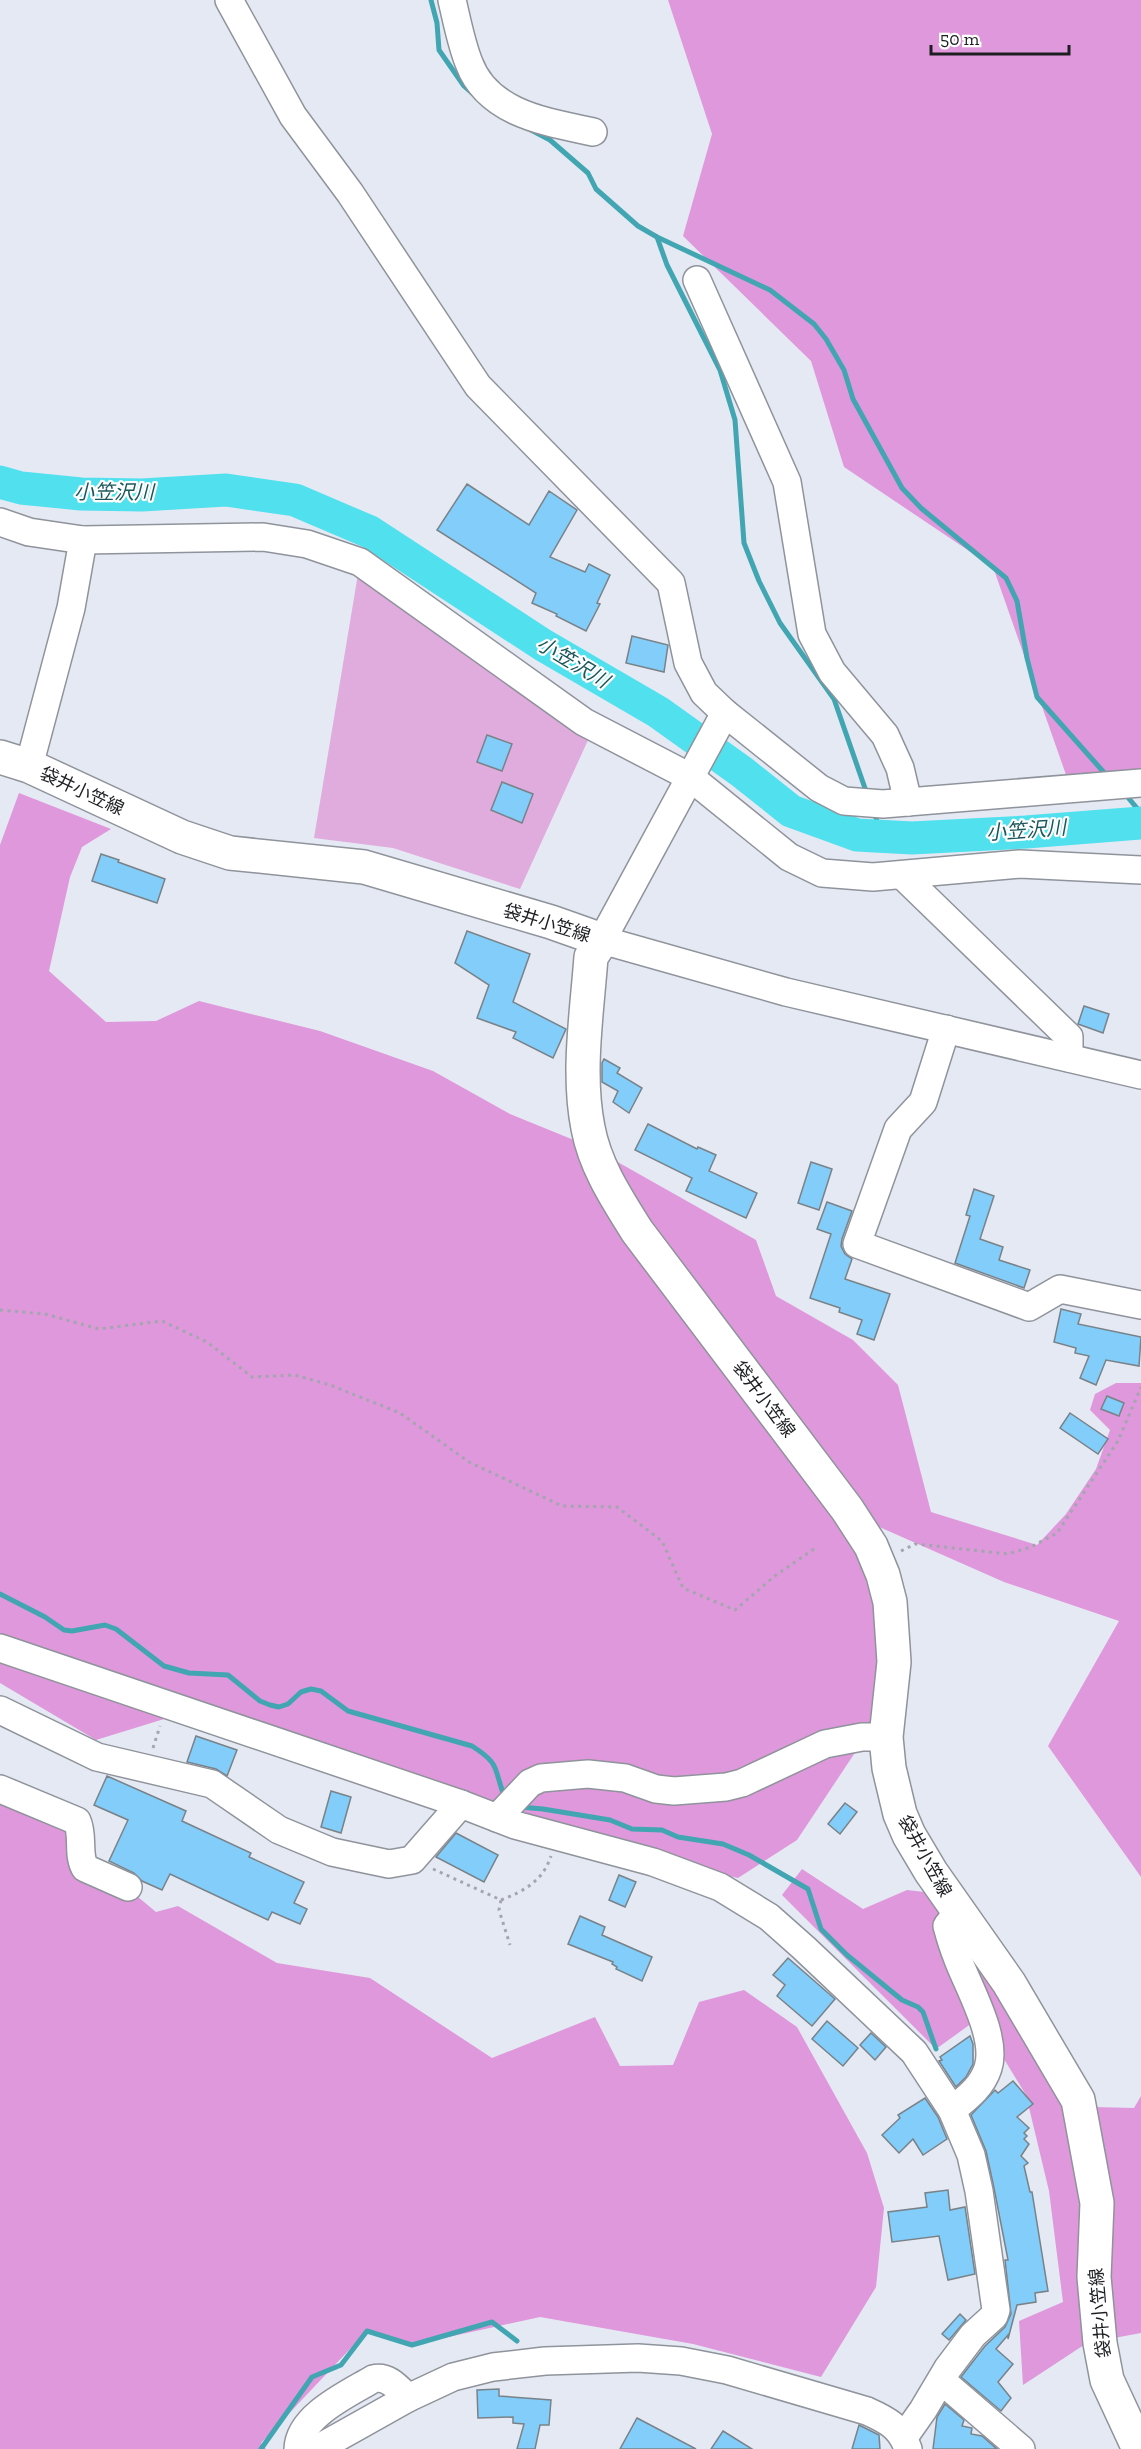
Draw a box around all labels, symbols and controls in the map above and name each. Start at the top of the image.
scale bar [931,18,1069,56]
text: 50 m [940,28,980,50]
water label: 小笠沢川 [74,480,156,504]
water label: 小笠沢川 [533,631,615,694]
street label: 袋井小笠線 [37,762,127,820]
water label: 小笠沢川 [985,815,1069,845]
street label: 袋井小笠線 [501,899,593,947]
street label: 袋井小笠線 [728,1356,800,1442]
street label: 袋井小笠線 [894,1811,956,1901]
street label: 袋井小笠線 [1085,2267,1115,2359]

